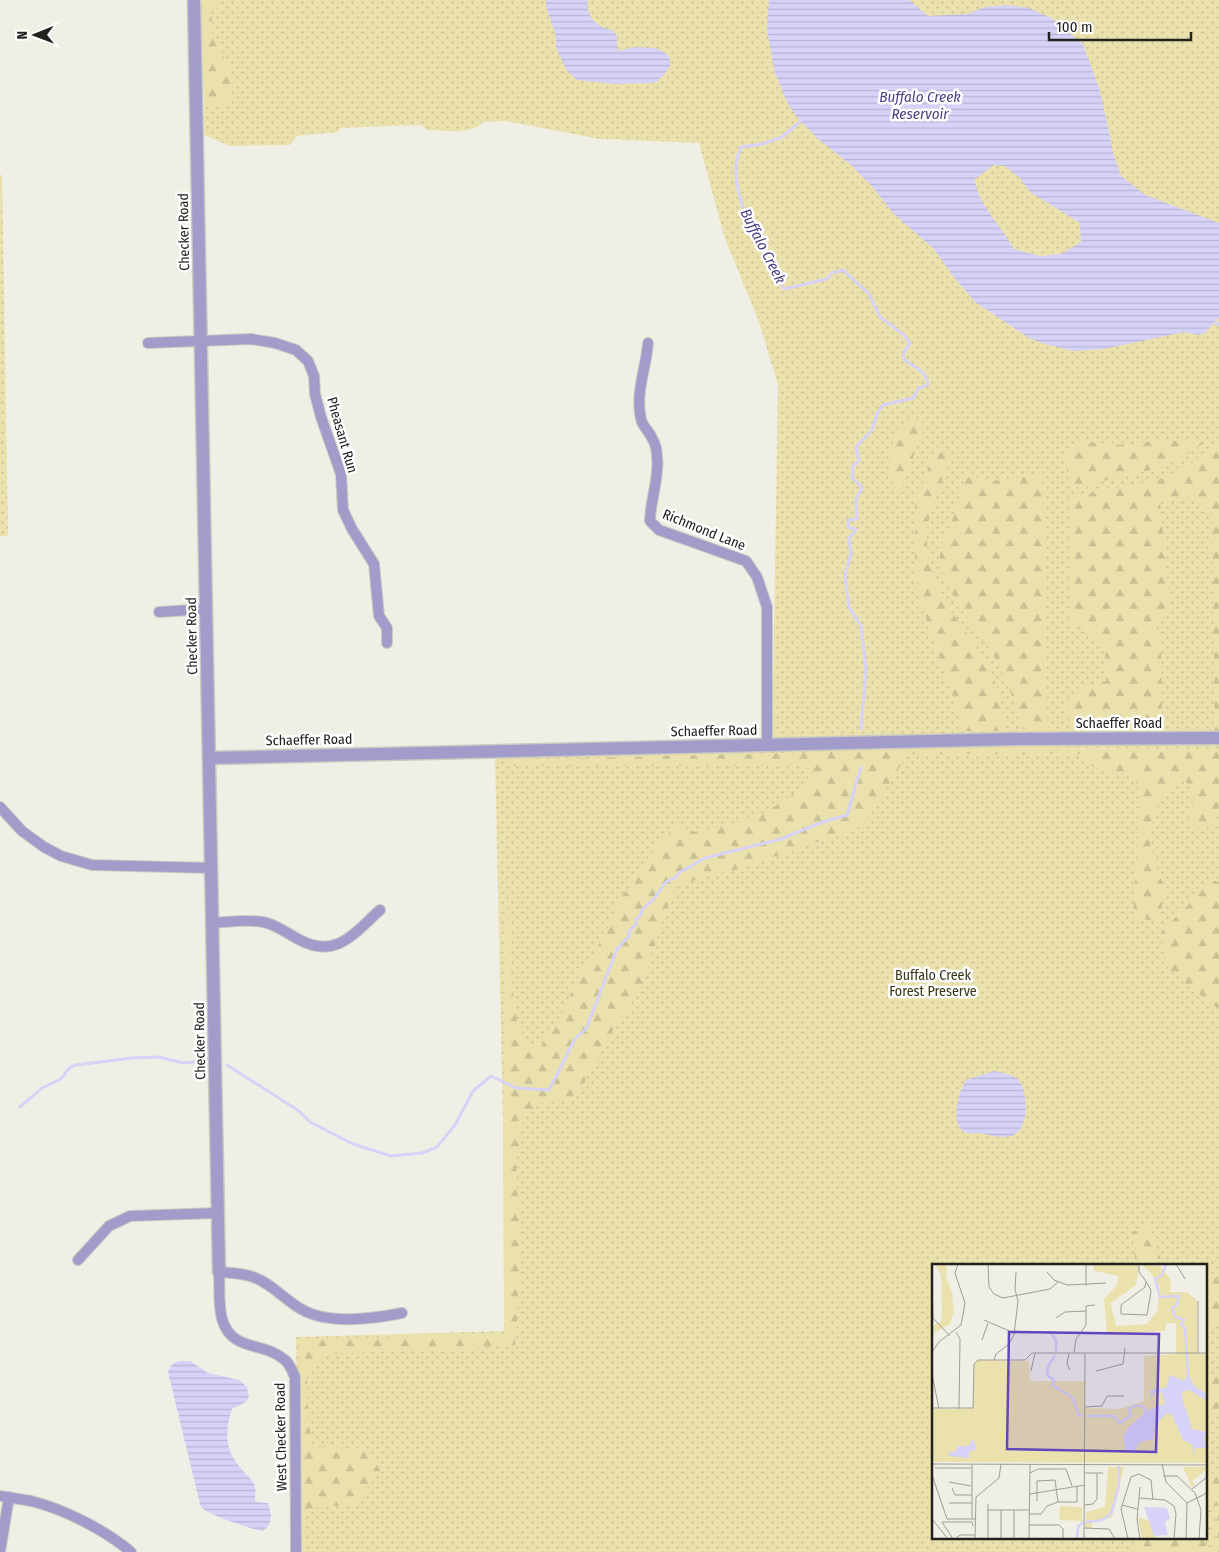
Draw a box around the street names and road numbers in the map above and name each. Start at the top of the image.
street label: Checker Road [175,193,193,271]
street label: Pheasant Run [323,395,361,475]
street label: Richmond Lane [660,506,748,554]
street label: Checker Road [183,597,201,675]
street label: Schaeffer Road [1076,715,1162,732]
street label: Schaeffer Road [671,722,757,740]
street label: Schaeffer Road [266,731,352,749]
street label: Checker Road [191,1002,209,1080]
street label: West Checker Road [272,1382,290,1492]

